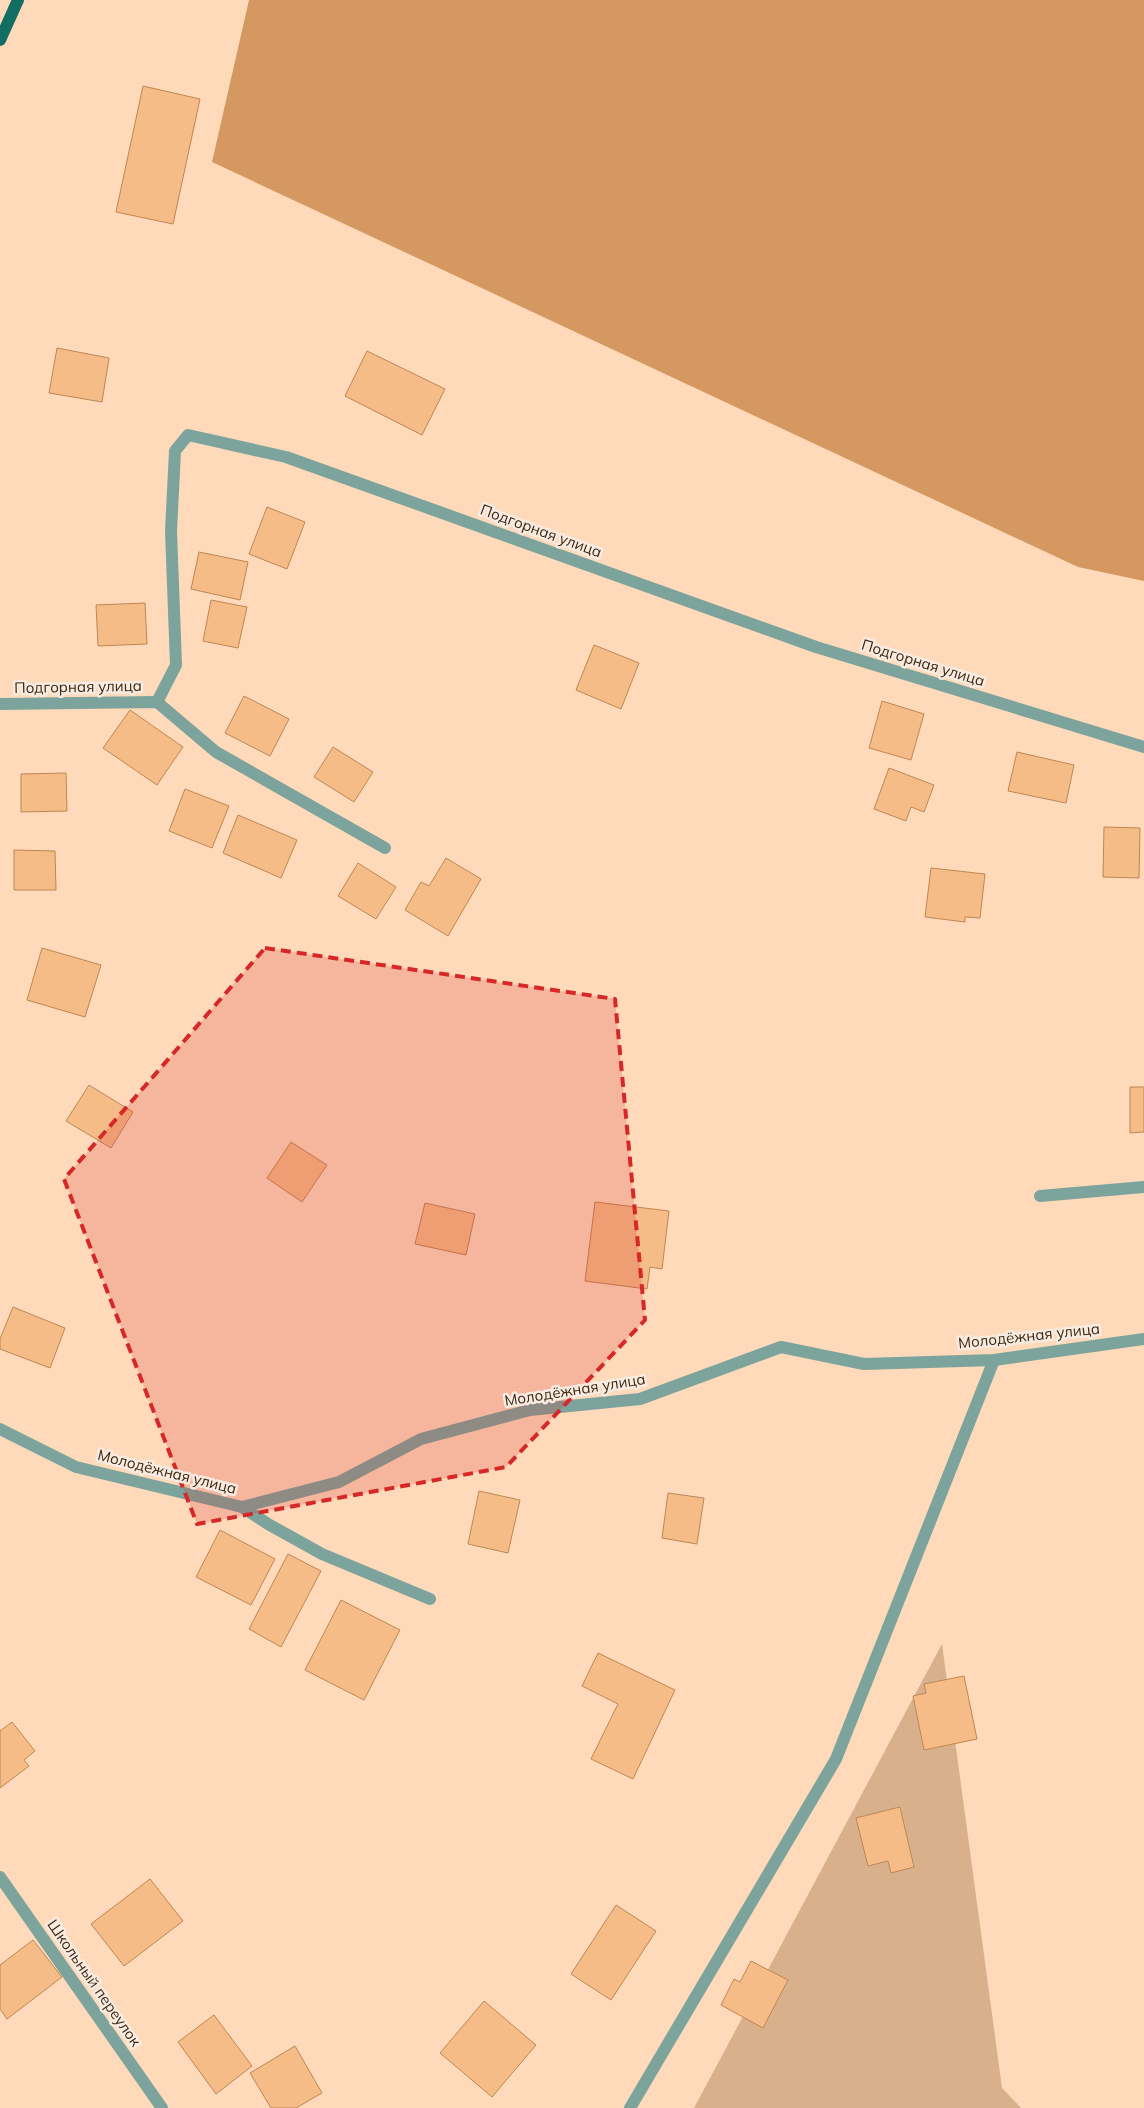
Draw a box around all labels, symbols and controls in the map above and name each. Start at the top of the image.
street label: Подгорная улица [478,500,604,561]
street label: Подгорная улица [859,635,987,690]
street label: Подгорная улица [14,676,142,697]
street label: Молодёжная улица [957,1319,1101,1352]
street label: Молодёжная улица [503,1369,647,1410]
street label: Молодёжная улица [96,1445,239,1498]
street label: Школьный переулок [43,1916,146,2051]

